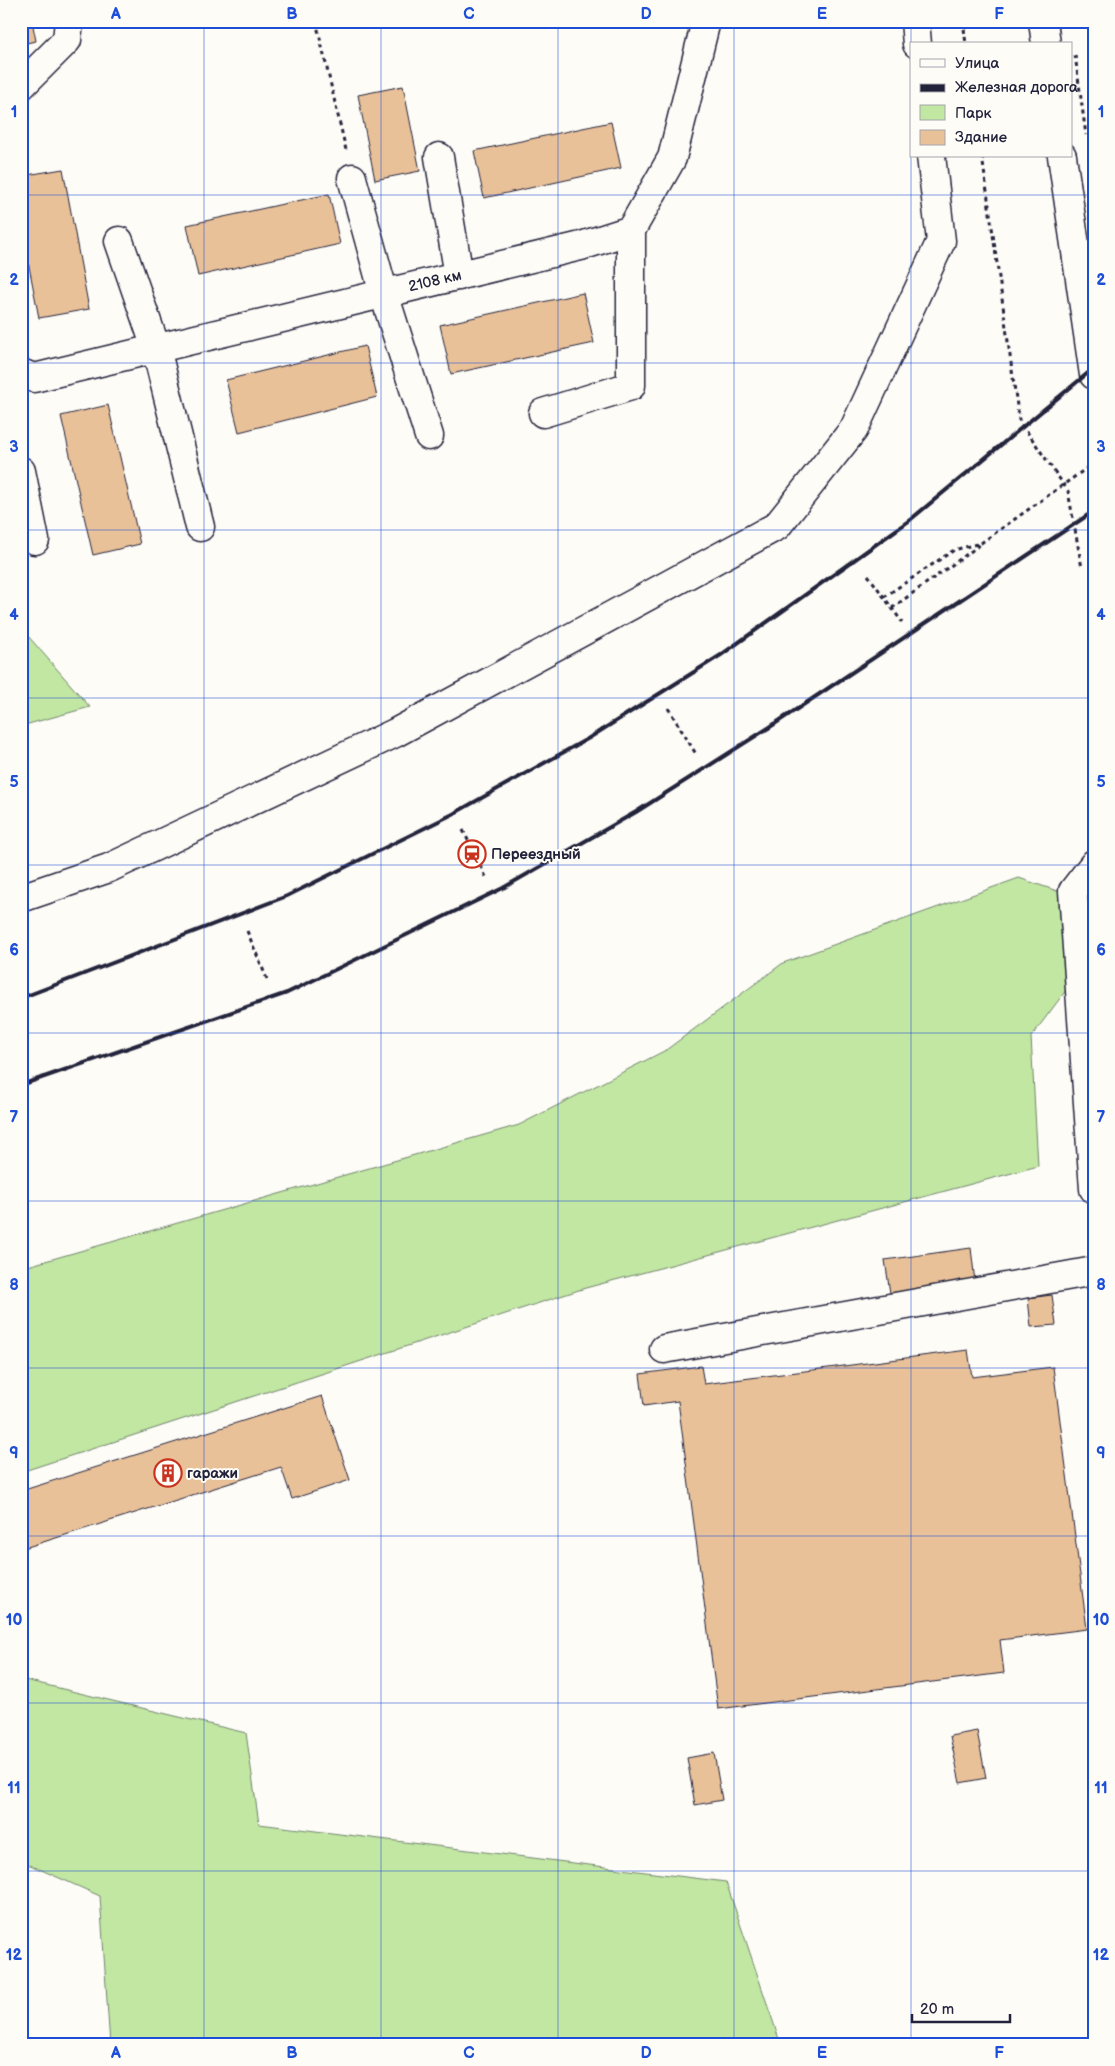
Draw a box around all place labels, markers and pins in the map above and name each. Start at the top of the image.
station icon: Переездный [457,839,487,869]
place label: Переездный [491,845,581,864]
building icon: гаражи [153,1458,183,1488]
place label: гаражи [187,1464,238,1483]

